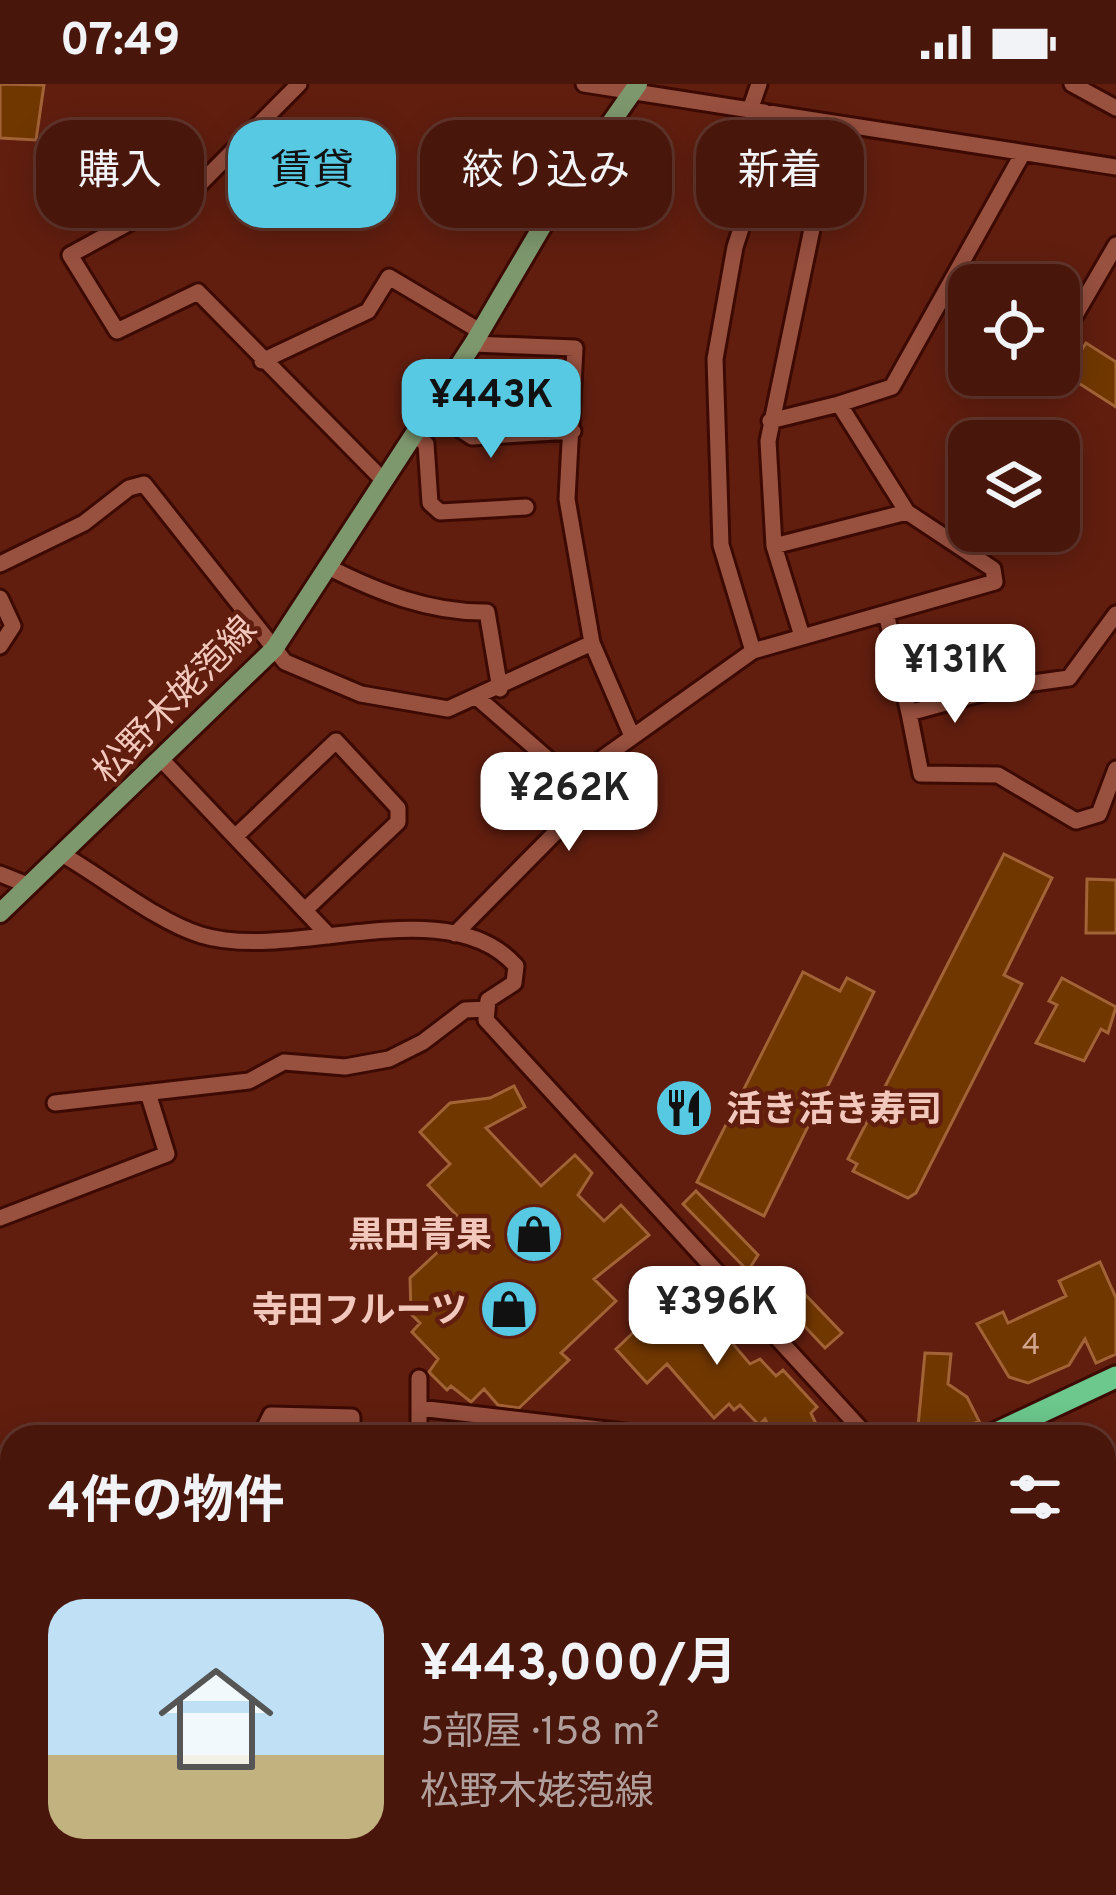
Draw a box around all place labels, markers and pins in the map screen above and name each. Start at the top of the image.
pin: ¥443K [407,359,575,461]
pin: ¥131K [871,624,1039,726]
pin: ¥262K [485,752,653,854]
restaurant icon: 活き活き寿司 [653,1077,715,1139]
place label: 活き活き寿司 [726,1089,942,1135]
shop icon: 黒田青果 [503,1203,565,1265]
place label: 黒田青果 [348,1215,492,1261]
pin: ¥396K [633,1266,801,1368]
shop icon: 寺田フルーツ [478,1278,540,1340]
place label: 寺田フルーツ [252,1290,467,1336]

